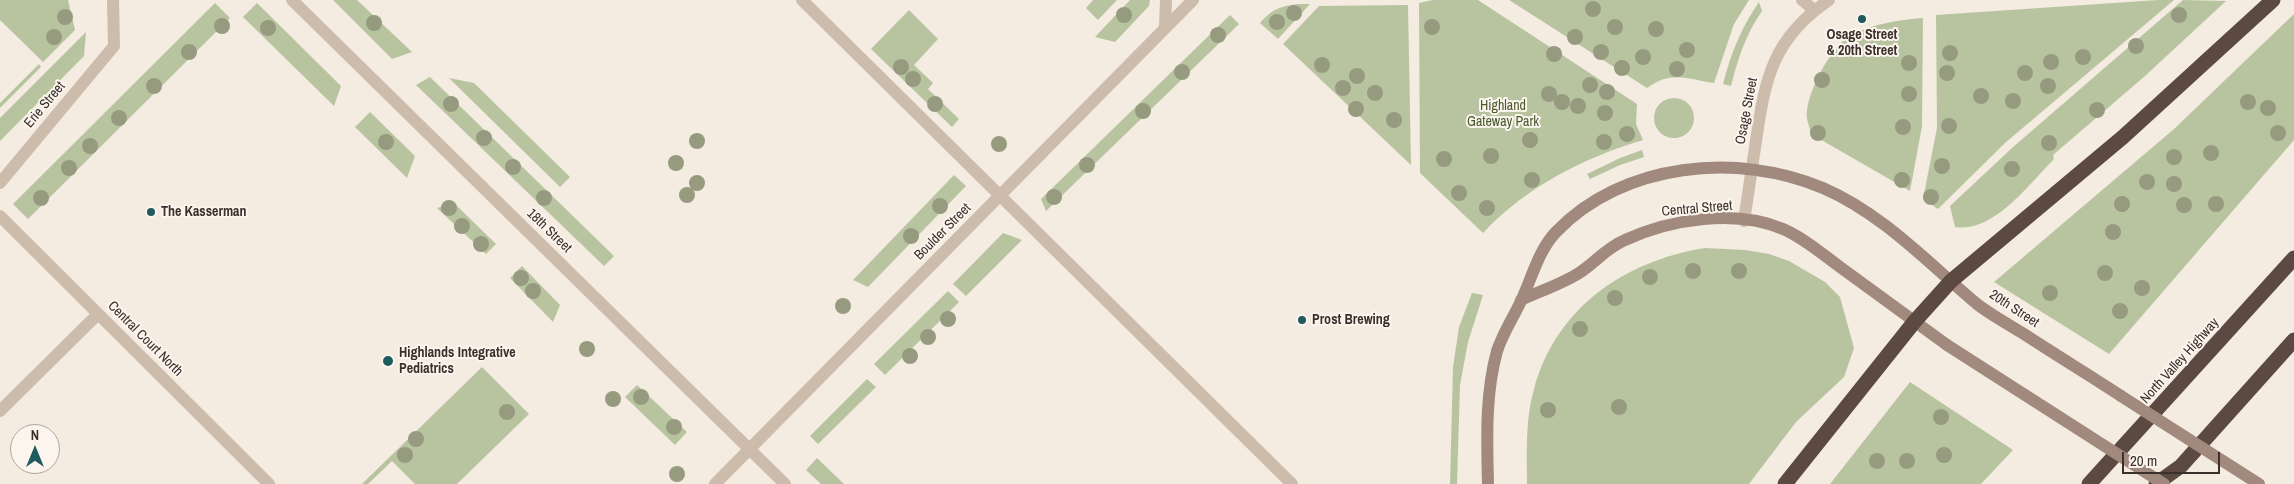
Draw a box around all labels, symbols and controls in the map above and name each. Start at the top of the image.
marker: Osage Street & 20th Street [1856,13,1868,25]
place label: Osage Street & 20th Street [1827,27,1897,59]
street label: Osage Street [1732,76,1762,146]
street label: Erie Street [21,79,69,131]
park label: Highland Gateway Park [1467,98,1539,130]
street label: Central Street [1661,198,1733,220]
street label: Boulder Street [911,200,975,264]
place label: The Kasserman [161,204,246,220]
street label: 18th Street [523,205,575,257]
marker: The Kasserman [145,206,157,218]
street label: 20th Street [1986,287,2042,331]
street label: Central Court North [104,298,186,380]
place label: Prost Brewing [1312,312,1390,328]
marker: Prost Brewing [1296,314,1308,326]
street label: North Valley Highway [2137,315,2223,407]
place label: Highlands Integrative Pediatrics [399,345,516,378]
marker: Highlands Integrative Pediatrics [381,354,395,368]
north arrow [10,424,60,474]
text: N [31,426,39,444]
scale bar [2124,442,2222,474]
text: 20 m [2130,450,2157,471]

